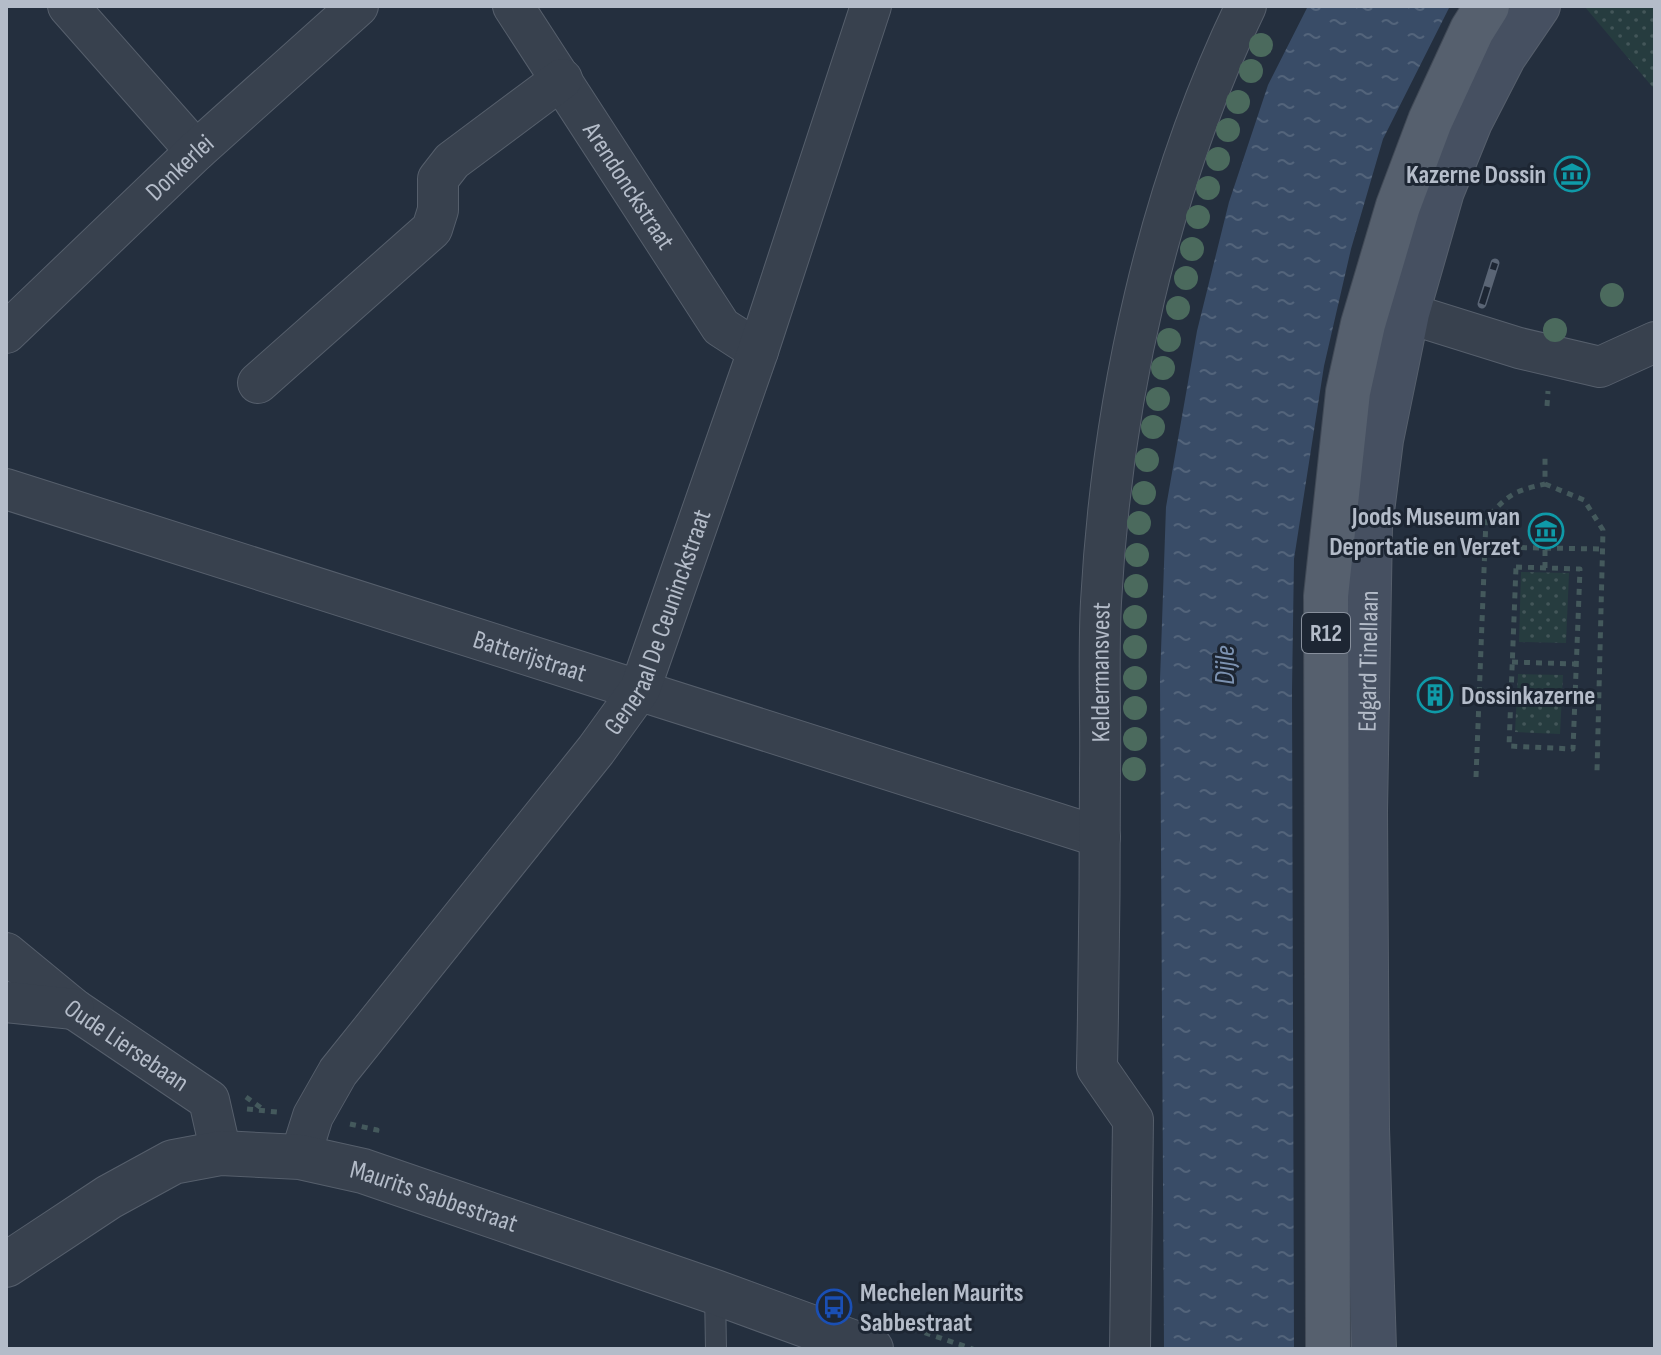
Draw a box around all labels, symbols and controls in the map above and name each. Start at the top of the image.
street label: Arendonckstraat [575,116,681,256]
street label: Donkerlei [140,129,221,208]
museum icon: Kazerne Dossin [1553,155,1591,193]
place label: Kazerne Dossin [1406,160,1546,191]
place label: Joods Museum van Deportatie en Verzet [1329,502,1520,563]
street label: Generaal De Ceuninckstraat [598,506,718,741]
museum icon: Joods Museum van Deportatie en Verzet [1527,512,1565,550]
street label: Edgard Tinellaan [1352,590,1386,732]
street label: Keldermansvest [1086,602,1118,742]
road number: R12 [1302,613,1350,653]
street label: Batterijstraat [469,625,590,690]
water label: Dijle [1209,645,1242,685]
building icon: Dossinkazerne [1416,676,1454,714]
place label: Dossinkazerne [1461,681,1595,712]
street label: Oude Liersebaan [57,993,194,1099]
street label: Maurits Sabbestraat [347,1155,522,1240]
place label: Mechelen Maurits Sabbestraat [860,1278,1024,1339]
bus stop icon: Mechelen Maurits Sabbestraat [815,1288,853,1326]

